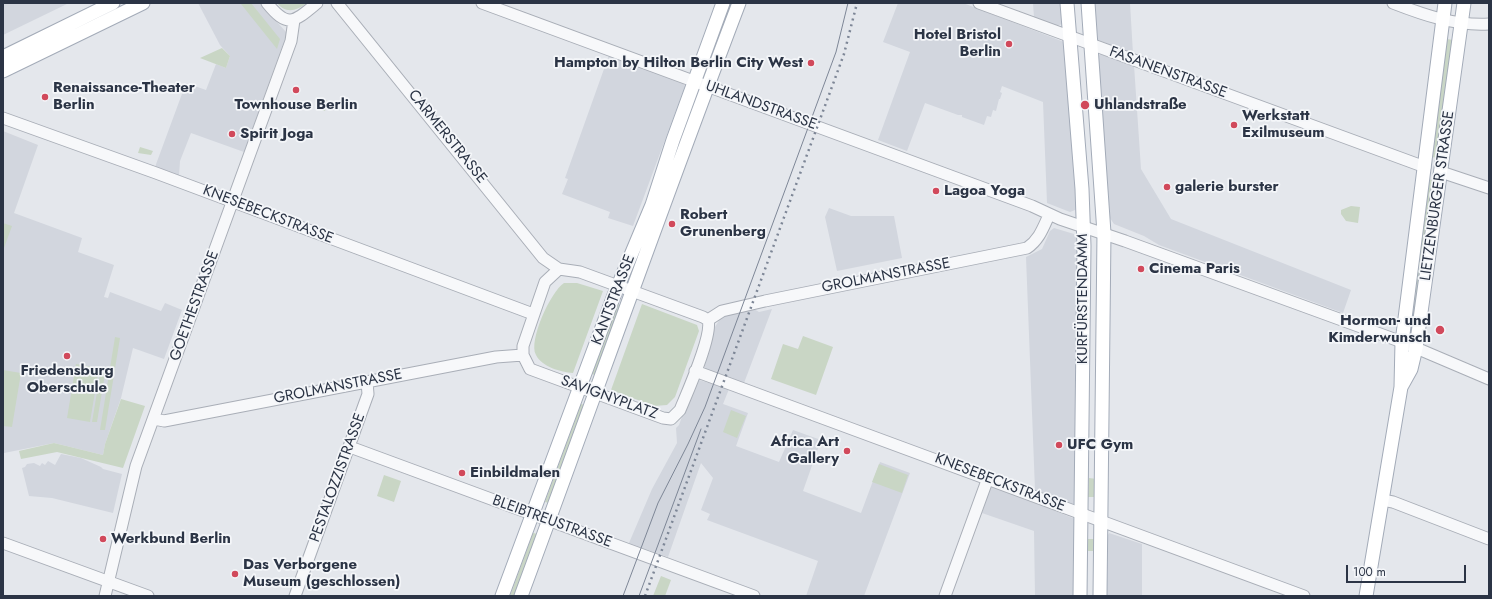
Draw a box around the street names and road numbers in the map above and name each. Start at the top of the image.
street label: FASANENSTRASSE [1107,43,1229,103]
street label: UHLANDSTRASSE [703,77,819,135]
street label: CARMERSTRASSE [404,87,490,187]
street label: LIETZENBURGER STRASSE [1417,110,1459,282]
street label: KNESEBECKSTRASSE [200,182,336,248]
street label: KURFÜRSTENDAMM [1074,234,1092,364]
street label: GOETHESTRASSE [167,248,223,364]
street label: KANTSTRASSE [589,252,639,348]
street label: GROLMANSTRASSE [820,255,952,297]
street label: GROLMANSTRASSE [272,366,404,408]
street label: SAVIGNYPLATZ [558,372,660,424]
street label: PESTALOZZISTRASSE [306,411,370,545]
street label: KNESEBECKSTRASSE [932,450,1068,516]
street label: BLEIBTREUSTRASSE [490,492,614,552]

